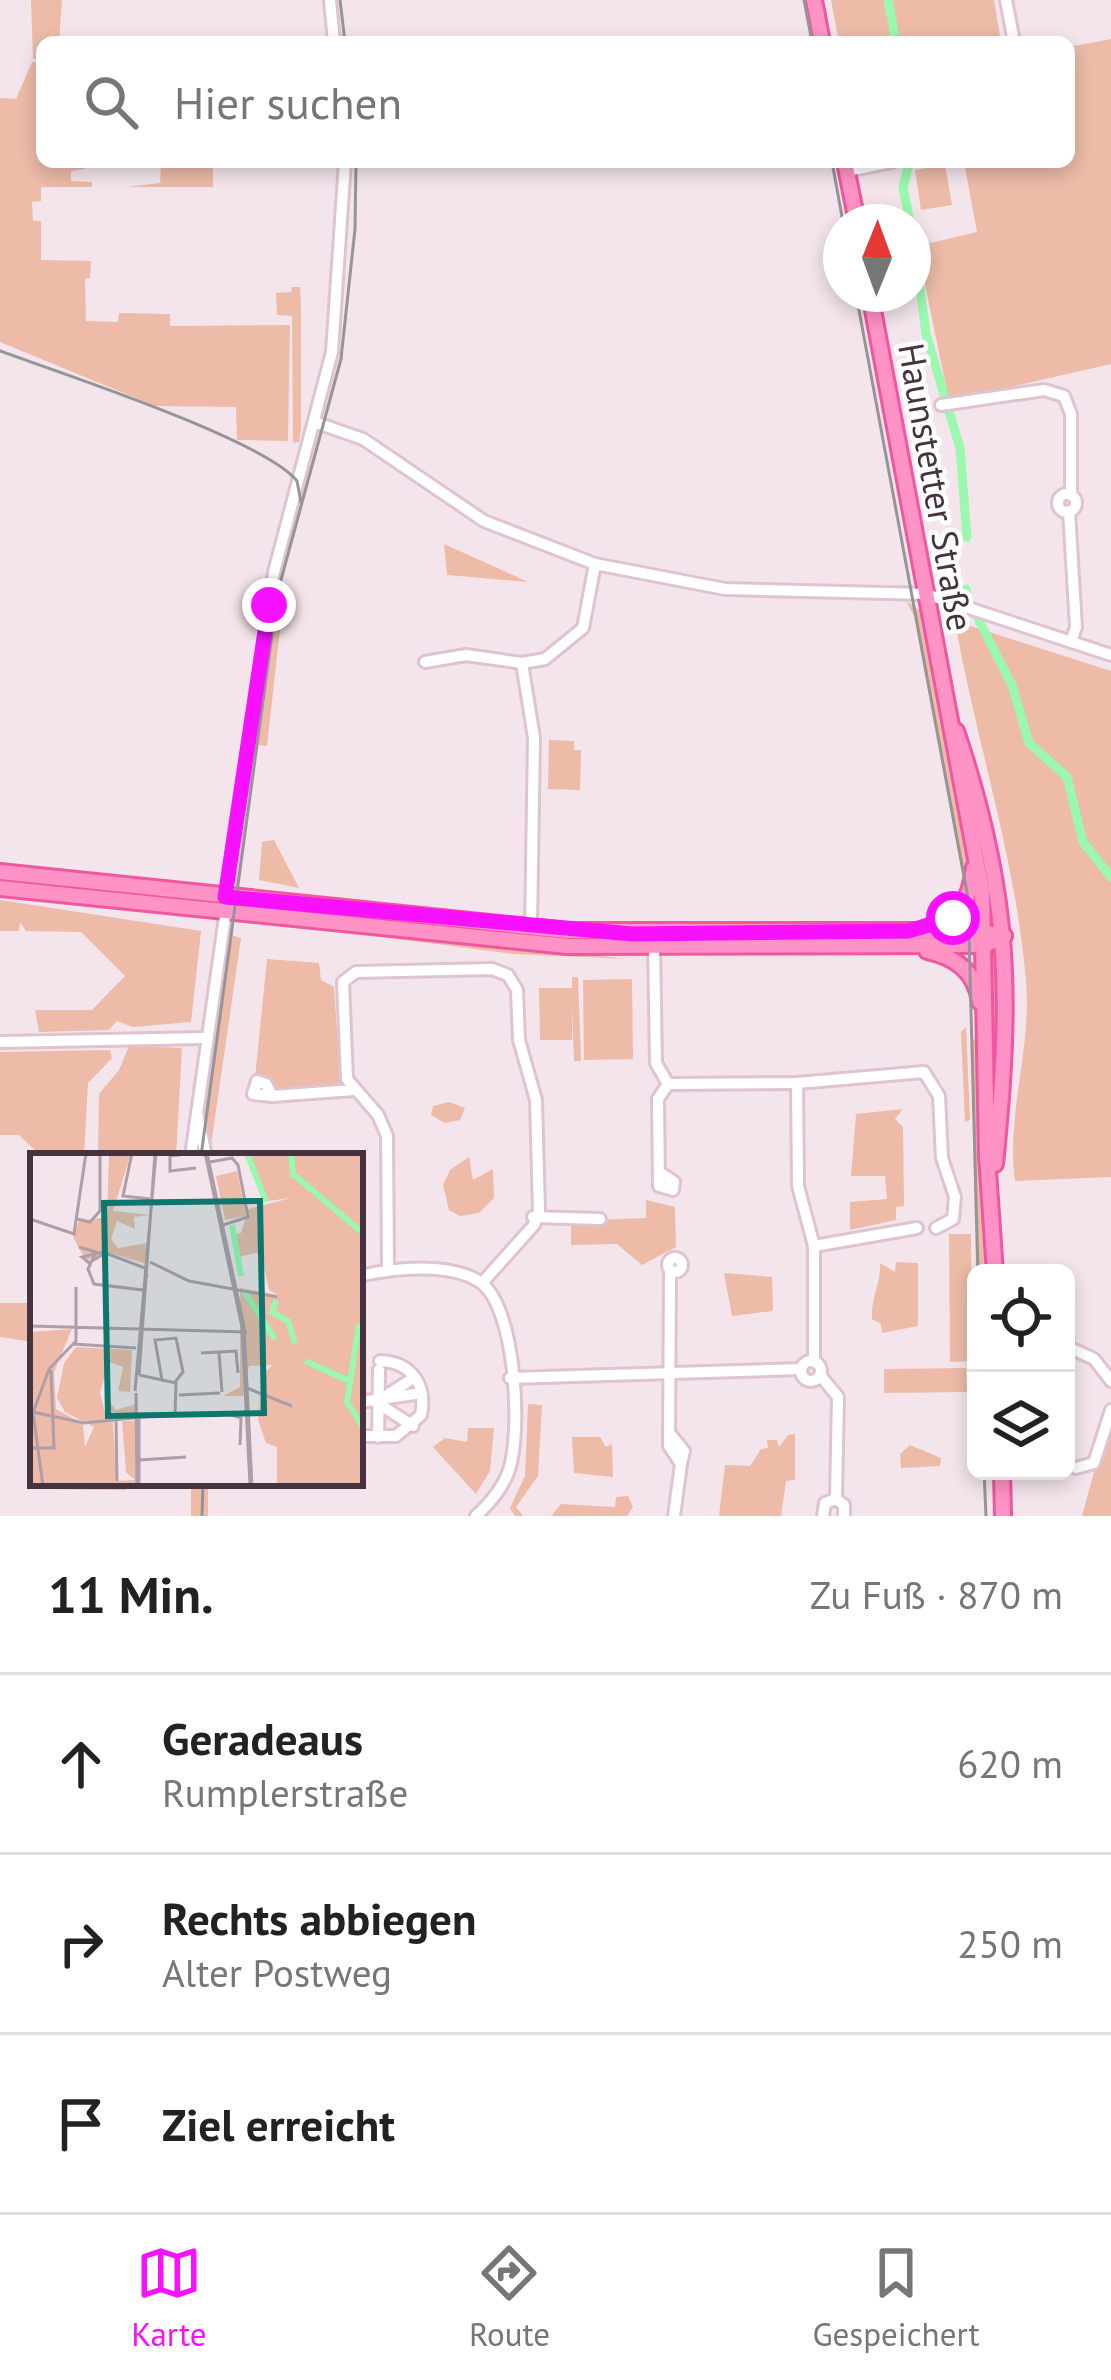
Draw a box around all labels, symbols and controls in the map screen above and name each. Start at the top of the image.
search box [36,36,1075,168]
icon: search [78,69,144,135]
text: Hier suchen [174,73,402,131]
north arrow [823,204,931,312]
street label: Haunstetter Straße [888,339,985,635]
route end [242,578,296,632]
route start [926,891,980,945]
inset map [30,1153,363,1486]
map controls [967,1264,1075,1480]
button: locate [967,1264,1075,1372]
button: layers [967,1372,1075,1480]
text: 11 Min. [48,1561,214,1627]
text: Zu Fuß · 870 m [810,1569,1063,1620]
text: Geradeaus [162,1709,363,1767]
icon: ahead [48,1731,114,1797]
text: 620 m [957,1738,1063,1789]
text: Rumplerstraße [162,1767,408,1818]
text: Rechts abbiegen [162,1889,476,1947]
icon: right [48,1911,114,1977]
text: 250 m [957,1918,1063,1969]
text: Alter Postweg [162,1947,392,1998]
icon: arrive [48,2091,114,2157]
text: Ziel erreicht [162,2095,395,2153]
tab: Karte [131,2240,207,2355]
tab: Route [469,2240,550,2355]
tab: Gespeichert [812,2240,980,2355]

